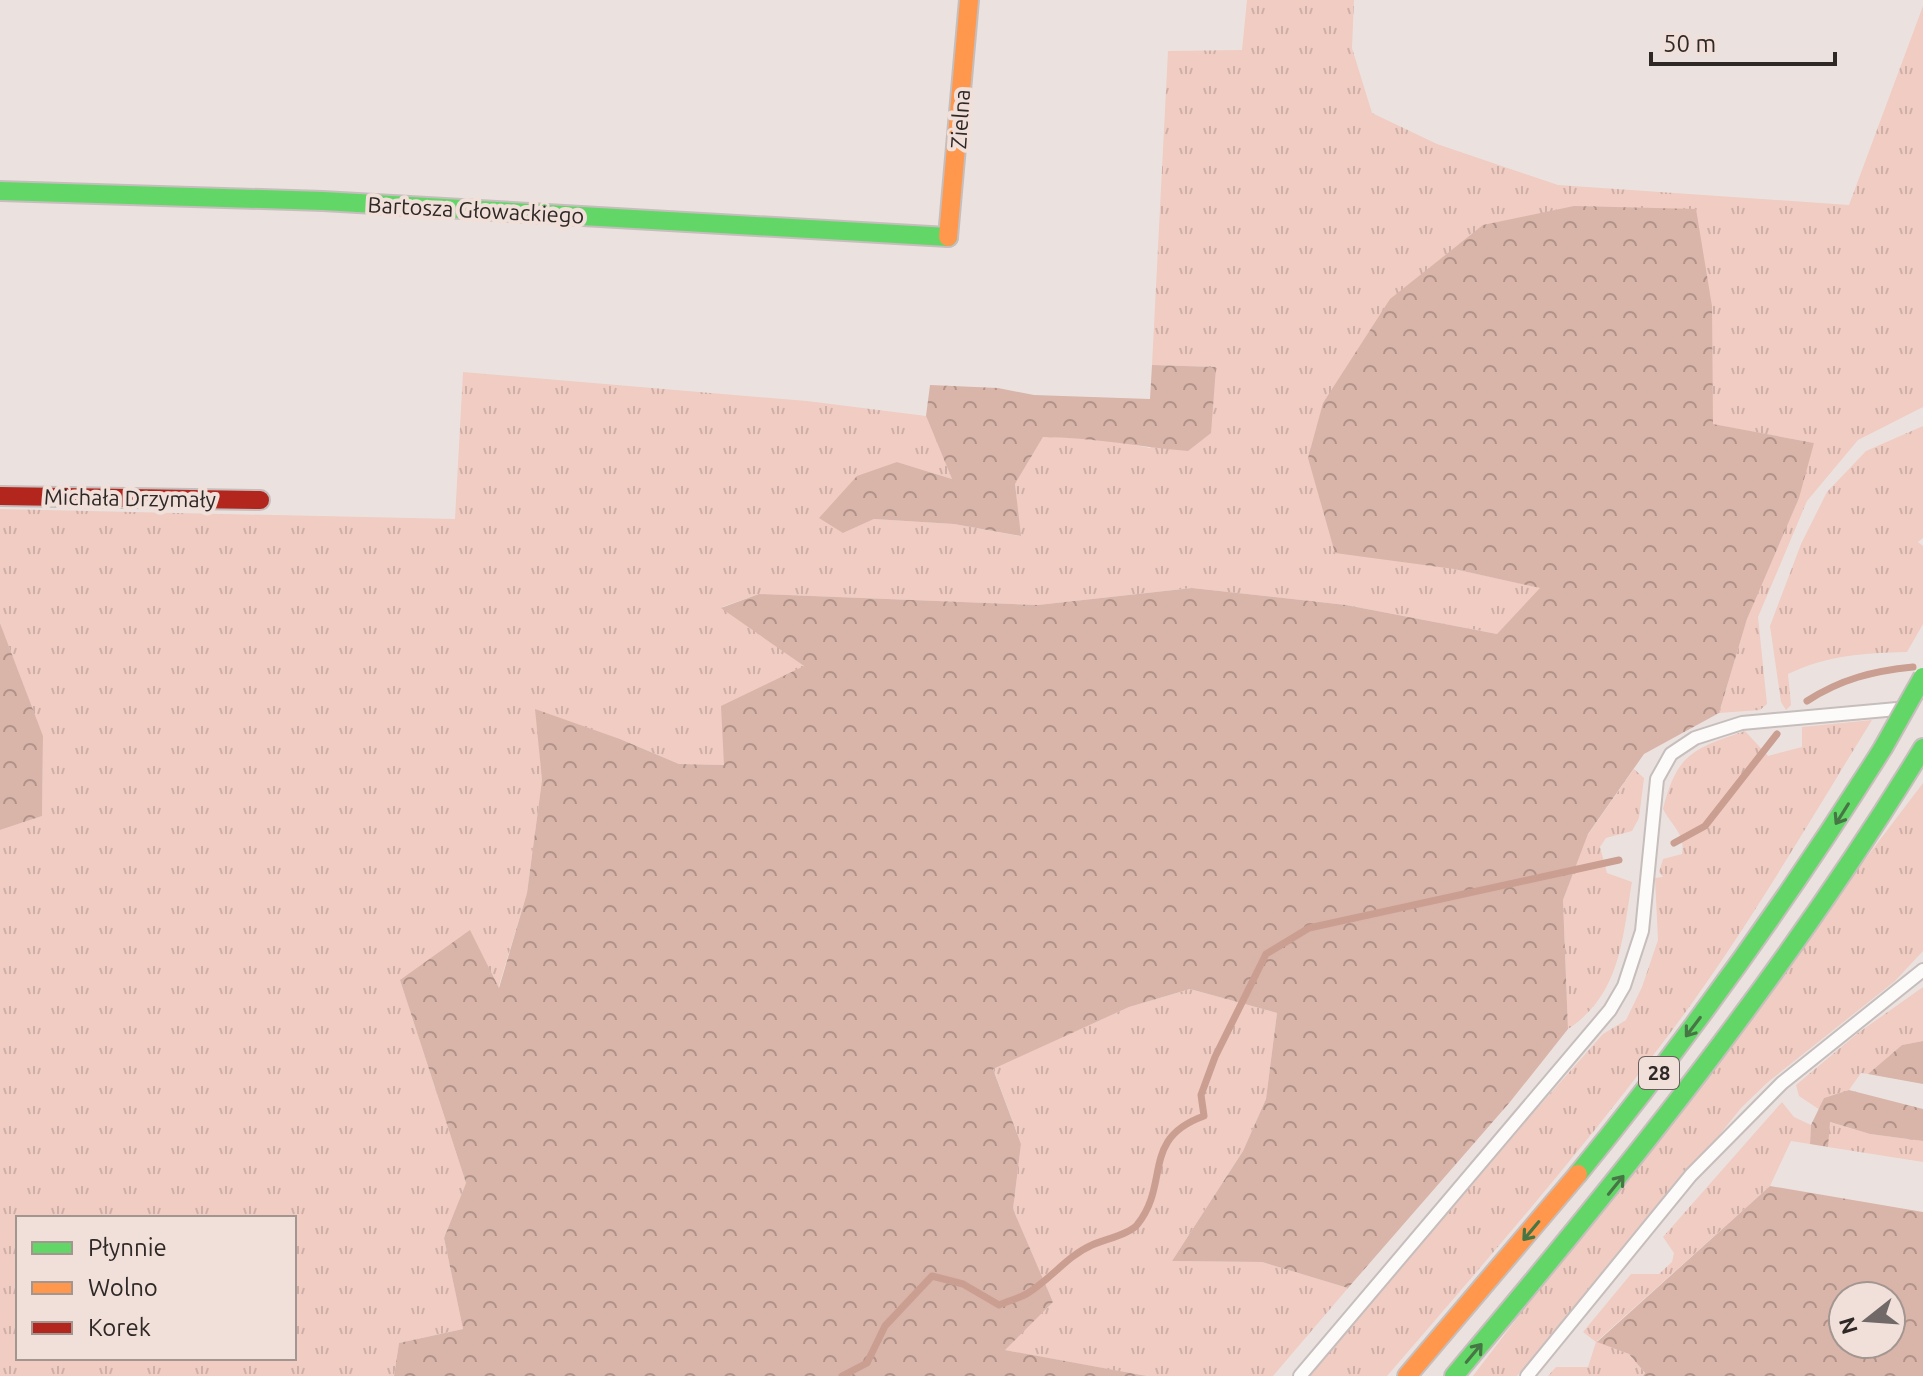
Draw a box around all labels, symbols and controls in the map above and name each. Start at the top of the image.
scale bar [1651,16,1835,66]
text: 50 m [1663,30,1716,57]
street label: Zielna [945,88,974,150]
street label: Bartosza Głowackiego [367,191,585,228]
street label: Michała Drzymały [44,483,217,512]
one-way arrow [1833,802,1849,825]
one-way arrow [1685,1016,1702,1038]
road number: 28 [1639,1057,1679,1089]
one-way arrow [1607,1175,1625,1196]
legend [16,1216,296,1360]
one-way arrow [1522,1220,1540,1240]
text: Płynnie [88,1234,167,1261]
text: Wolno [88,1274,158,1301]
north arrow [1827,1280,1907,1360]
text: Korek [88,1314,151,1341]
text: N [1833,1314,1862,1338]
one-way arrow [1465,1343,1483,1364]

